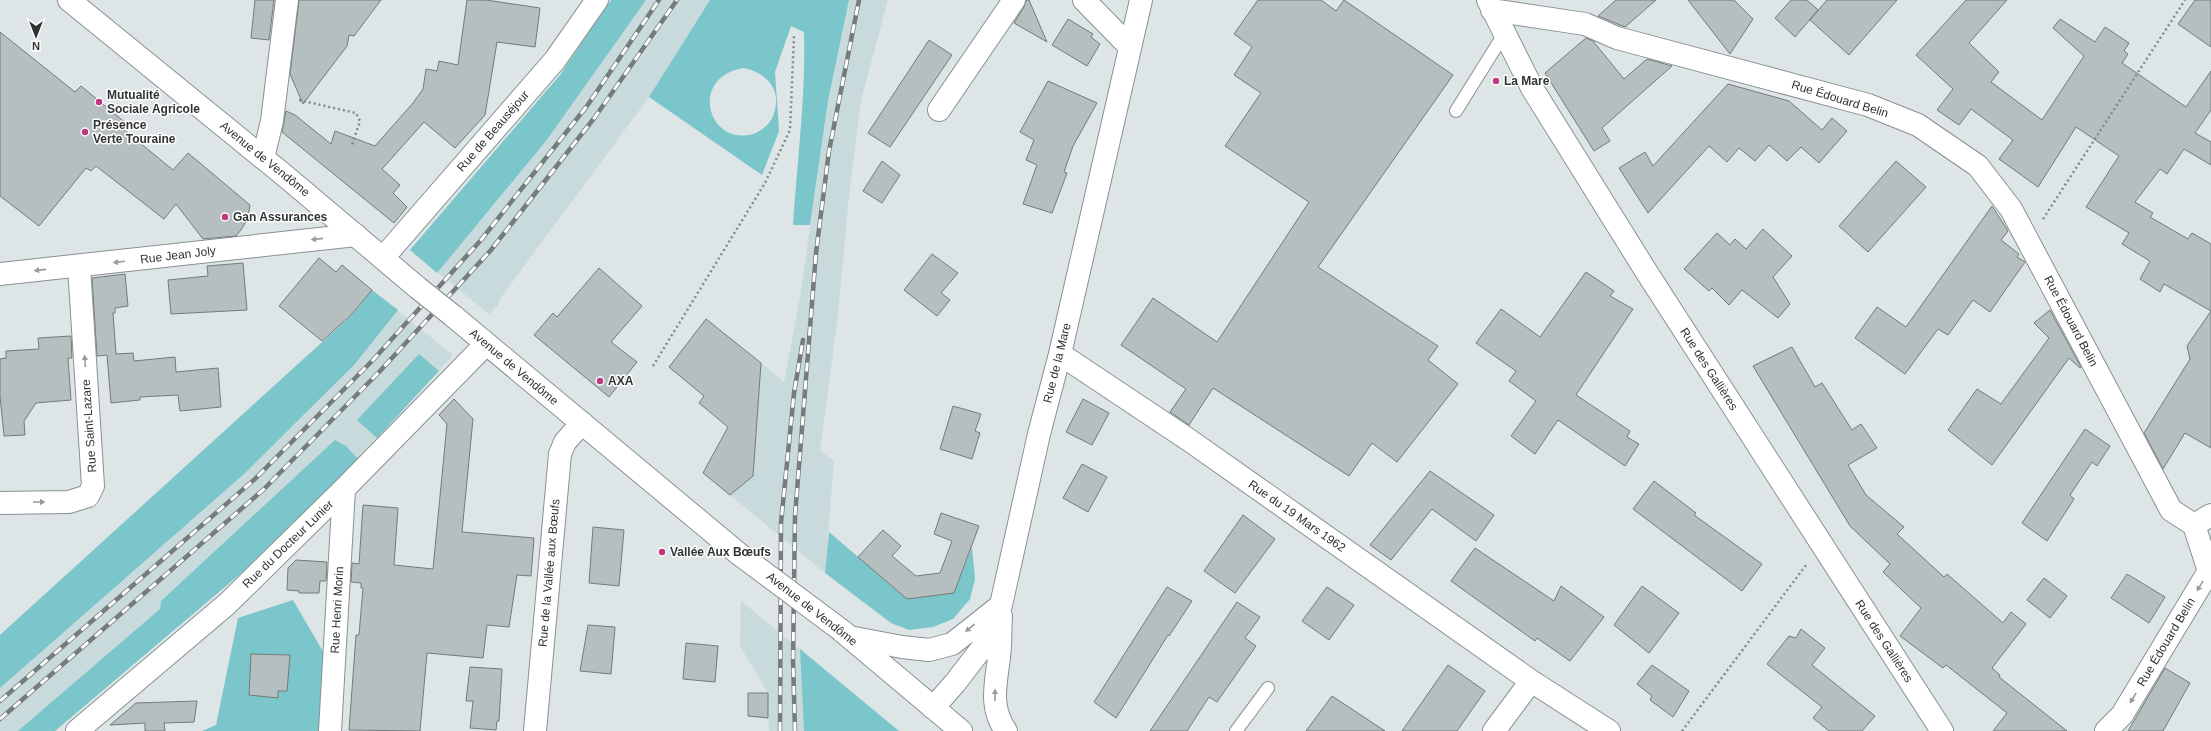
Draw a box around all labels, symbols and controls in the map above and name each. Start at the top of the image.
north arrow [16,16,56,56]
text: N [32,40,40,52]
place label: La Mare [1504,74,1550,88]
marker: La Mare [1491,76,1501,86]
street label: Rue Édouard Belin [1790,77,1891,120]
place label: Mutualité Sociale Agricole [107,88,200,116]
street label: Rue de Beauséjour [454,88,532,174]
marker: Mutualité Sociale Agricole [94,97,104,107]
place label: Présence Verte Touraine [93,118,176,146]
street label: Avenue de Vendôme [217,119,313,200]
marker: Présence Verte Touraine [80,127,90,137]
place label: Gan Assurances [233,210,328,224]
marker: Gan Assurances [220,212,230,222]
one-way arrow [311,236,323,242]
street label: Rue Jean Joly [139,243,217,267]
one-way arrow [113,259,125,265]
one-way arrow [34,267,46,274]
street label: Rue Édouard Belin [2041,273,2102,369]
street label: Rue de la Mare [1040,321,1074,404]
street label: Rue des Gallières [1677,325,1741,413]
street label: Avenue de Vendôme [467,326,561,408]
one-way arrow [82,355,89,367]
place label: AXA [608,374,634,388]
marker: AXA [595,376,605,386]
street label: Rue Saint-Lazare [79,379,99,473]
street label: Rue du 19 Mars 1962 [1246,477,1349,555]
street label: Rue du Docteur Lunier [240,497,336,591]
street label: Rue de la Vallée aux Bœufs [536,498,562,648]
one-way arrow [33,499,46,505]
place label: Vallée Aux Bœufs [670,545,771,559]
marker: Vallée Aux Bœufs [657,547,667,557]
street label: Rue Henri Morin [328,566,346,654]
street label: Avenue de Vendôme [764,569,860,649]
one-way arrow [2196,581,2204,591]
street label: Rue Édouard Belin [2133,595,2198,689]
street label: Rue des Gallières [1852,597,1916,685]
one-way arrow [964,624,975,633]
one-way arrow [992,688,998,701]
one-way arrow [2129,692,2136,704]

